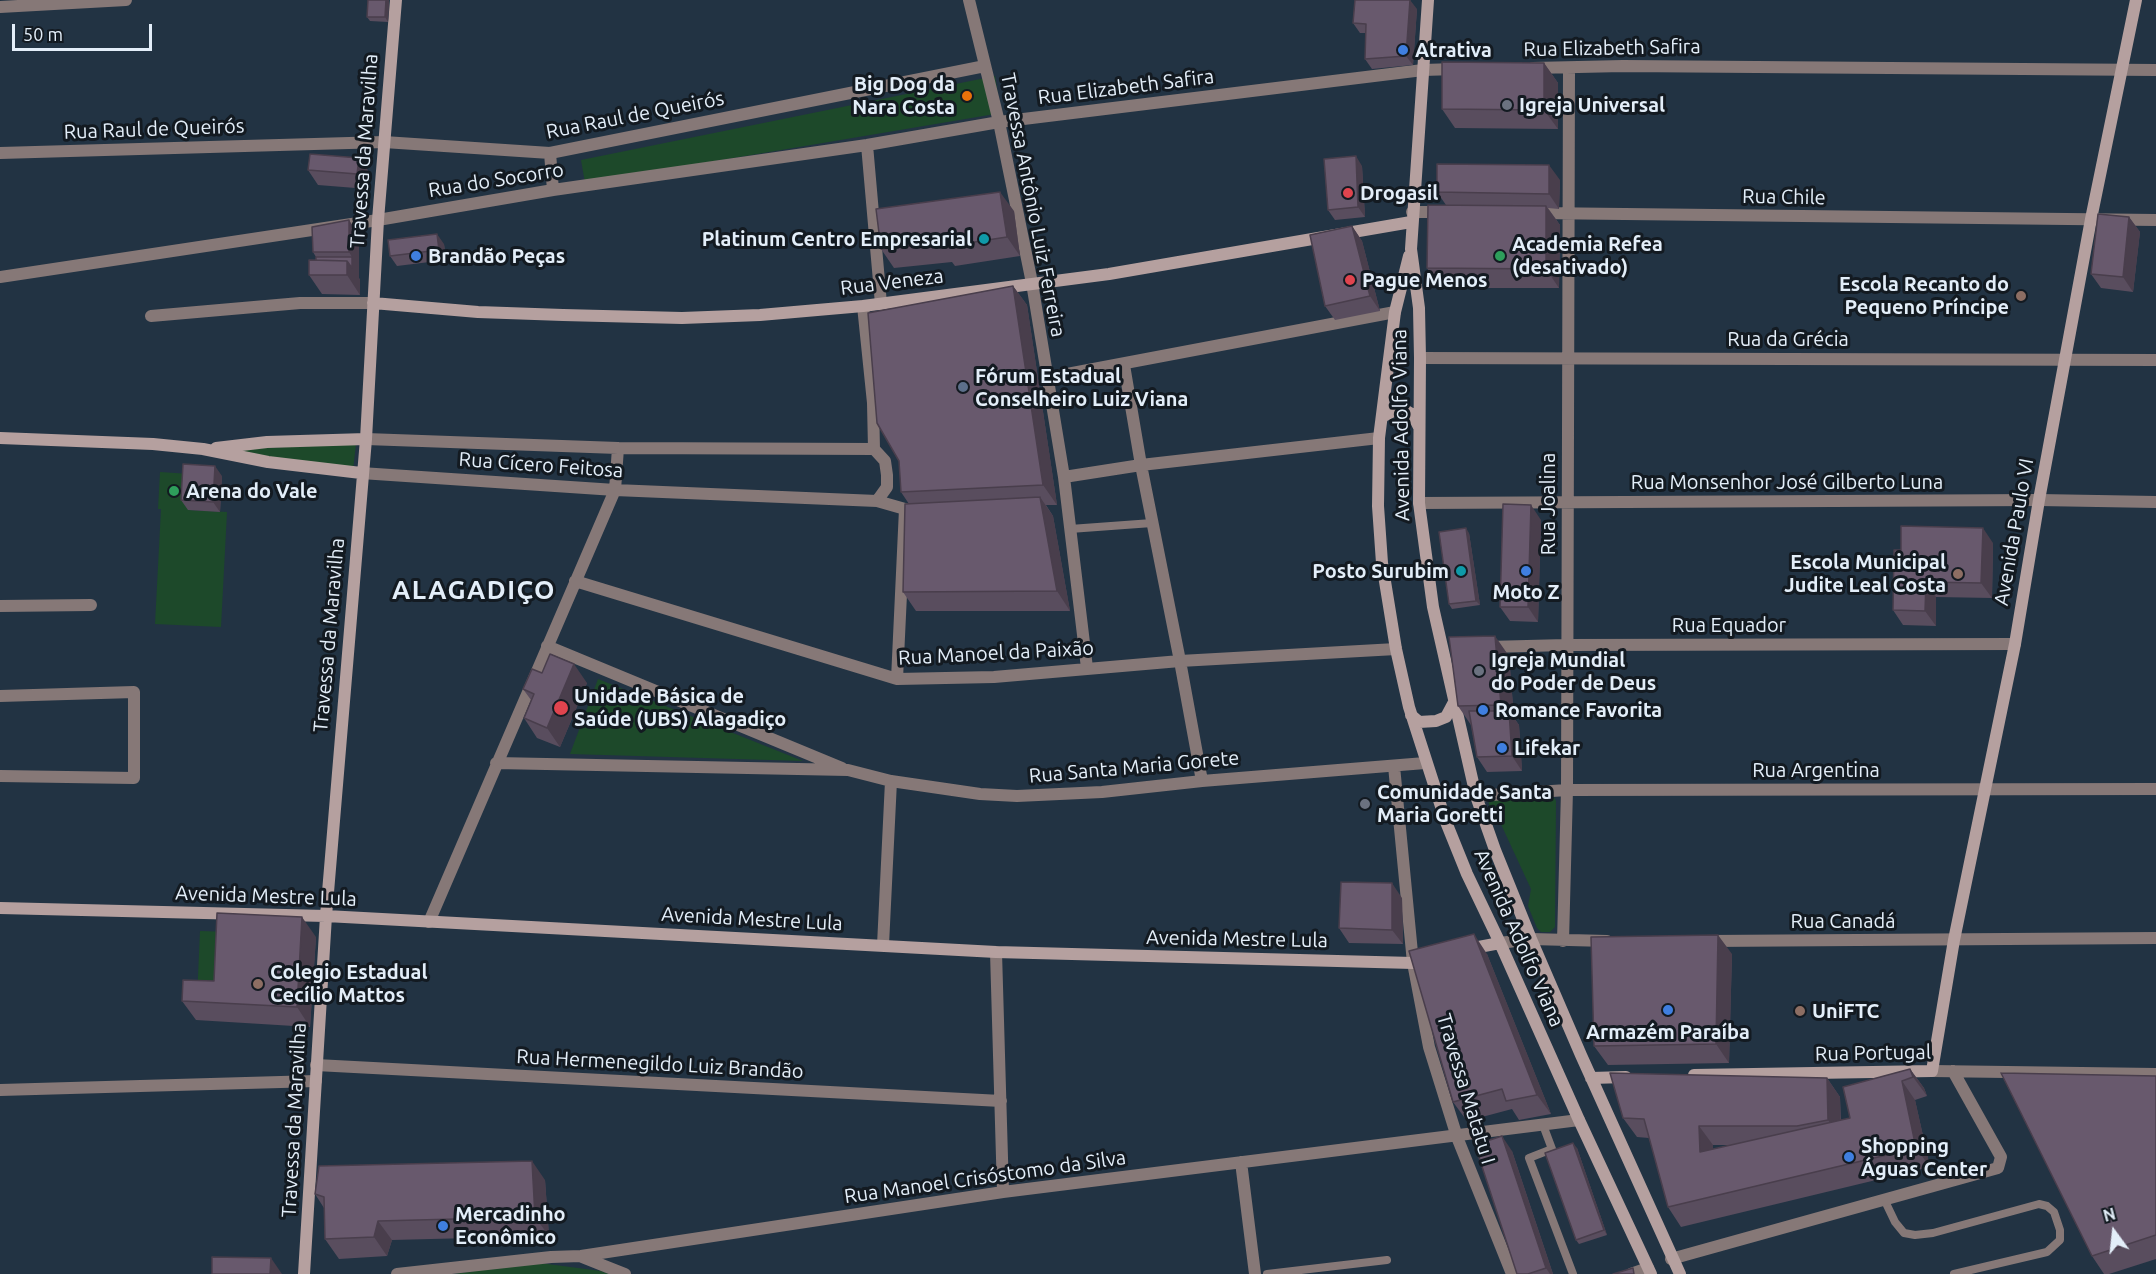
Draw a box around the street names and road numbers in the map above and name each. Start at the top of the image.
street label: Rua Elizabeth Safira [1523,34,1701,62]
street label: Travessa da Maravilha [345,53,383,249]
street label: Rua Elizabeth Safira [1037,64,1215,110]
street label: Travessa Antônio Luiz Ferreira [996,71,1070,339]
street label: Rua Raul de Queirós [544,86,726,144]
street label: Rua Raul de Queirós [63,114,245,144]
street label: Rua do Socorro [427,157,565,203]
street label: Rua Chile [1742,184,1826,210]
street label: Rua Veneza [839,264,945,300]
street label: Rua da Grécia [1727,327,1849,351]
street label: Avenida Adolfo Viana [1387,329,1415,521]
street label: Rua Cícero Feitosa [458,447,624,483]
street label: Rua Joalina [1536,453,1560,555]
street label: Avenida Paulo VI [1989,456,2039,608]
street label: Rua Monsenhor José Gilberto Luna [1631,470,1943,494]
street label: Travessa da Maravilha [309,537,349,733]
street label: Rua Equador [1672,613,1786,637]
street label: Rua Manoel da Paixão [898,636,1094,670]
street label: Rua Santa Maria Gorete [1028,746,1240,788]
street label: Rua Argentina [1752,758,1880,782]
street label: Avenida Adolfo Viana [1469,845,1569,1031]
street label: Avenida Mestre Lula [175,881,357,911]
street label: Avenida Mestre Lula [661,902,843,936]
street label: Rua Canadá [1791,909,1895,933]
street label: Avenida Mestre Lula [1146,925,1328,953]
street label: Travessa Matatu I [1432,1011,1500,1167]
street label: Travessa da Maravilha [277,1022,311,1218]
street label: Rua Portugal [1815,1040,1931,1066]
street label: Rua Hermenegildo Luiz Brandão [516,1044,804,1084]
street label: Rua Manoel Crisóstomo da Silva [843,1145,1127,1209]

